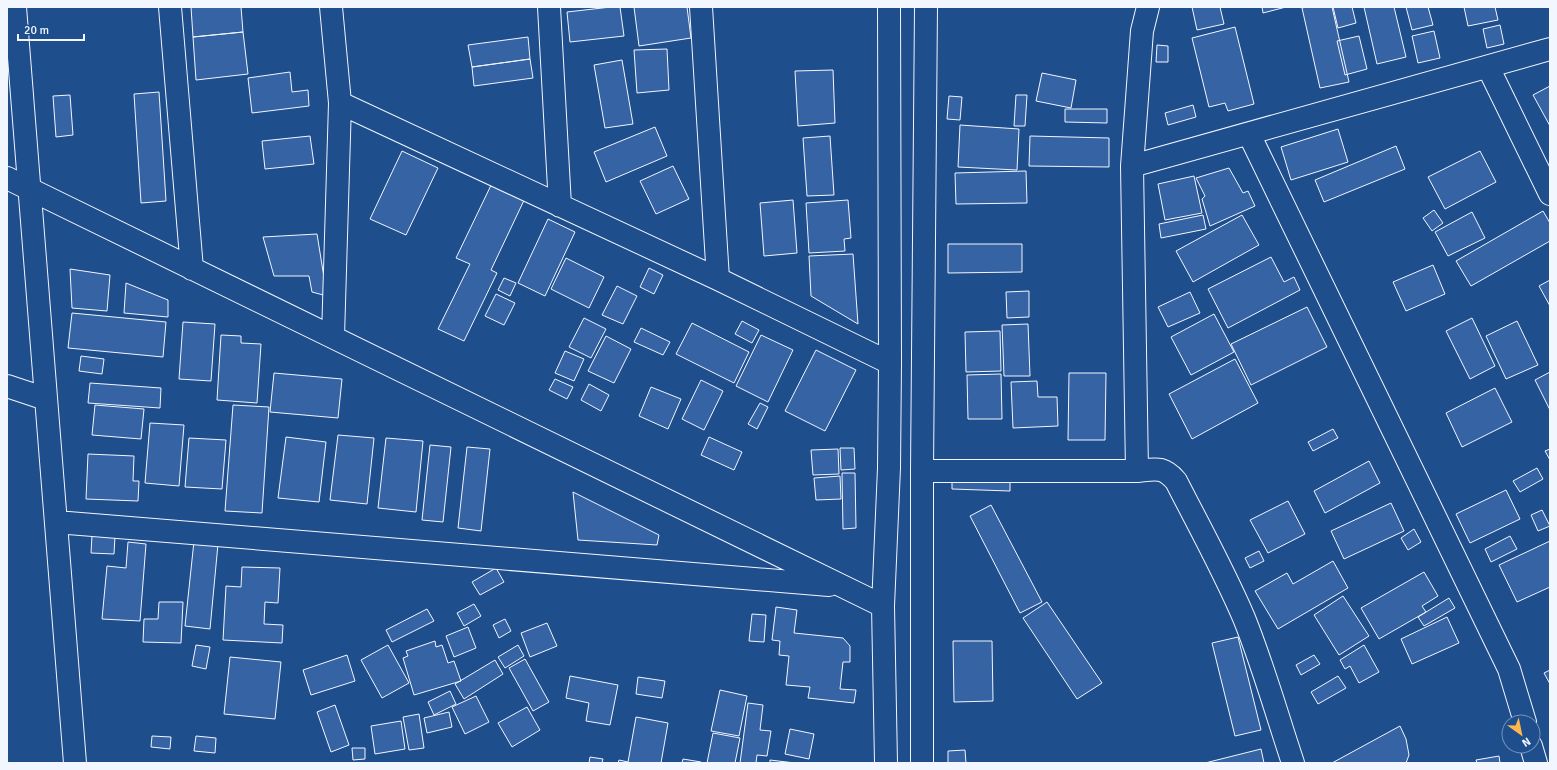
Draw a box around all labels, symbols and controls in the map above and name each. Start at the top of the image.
scale bar [18,16,84,42]
text: 20 m [24,23,49,38]
north arrow [1501,714,1541,754]
text: N [1519,734,1533,750]

